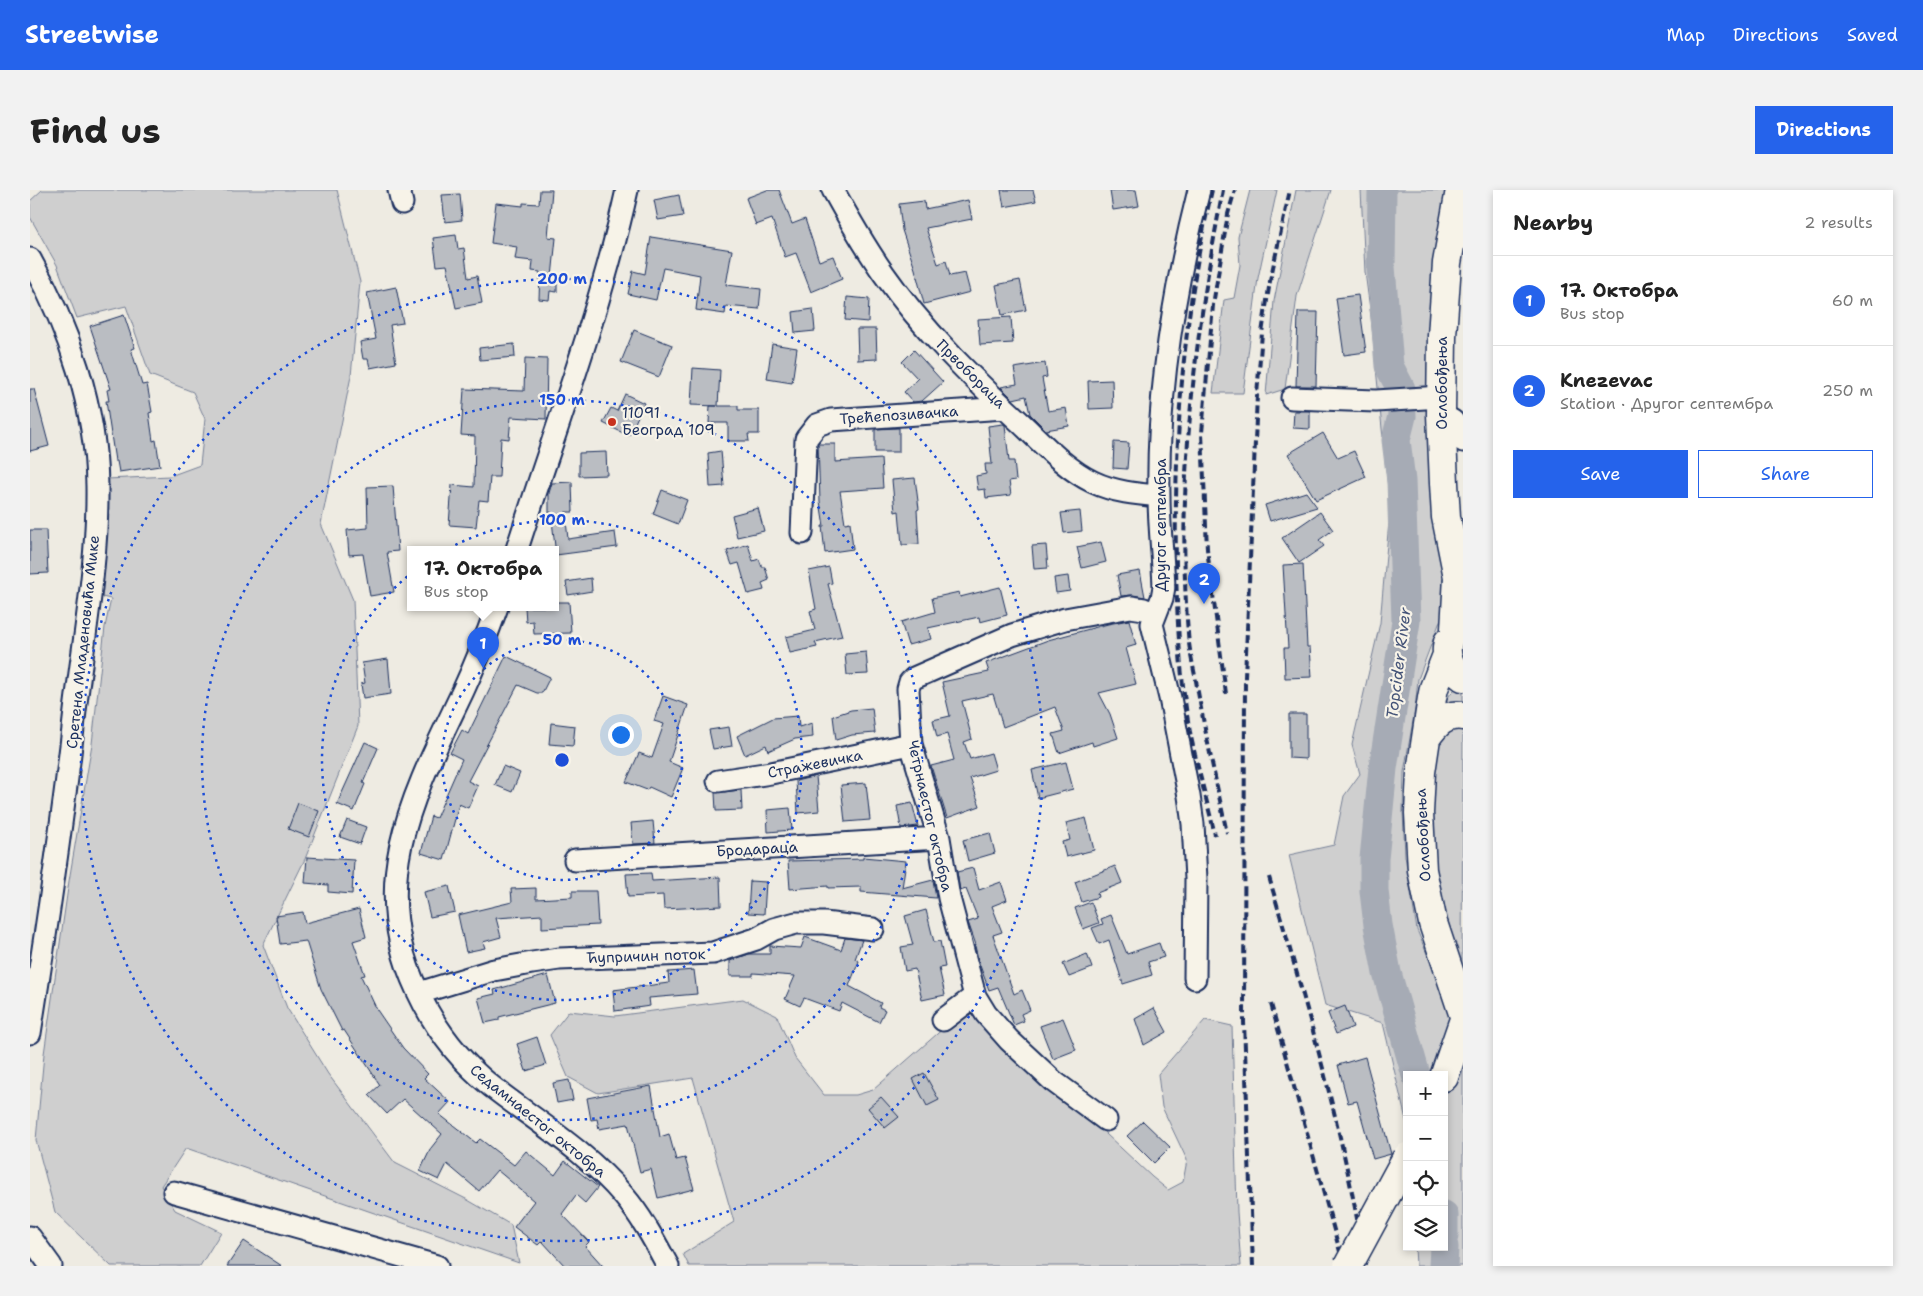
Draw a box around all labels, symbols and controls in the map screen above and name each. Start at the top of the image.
text: Streetwise [25,19,159,51]
text: Map [1667,23,1705,47]
text: Directions [1733,23,1819,47]
text: Saved [1847,23,1898,47]
button: Directions [1755,106,1893,154]
text: Find us [30,107,161,154]
text: Nearby [1513,209,1593,237]
text: 2 results [1804,212,1873,233]
text: 200 m [537,269,587,289]
text: 17. Октобра [1560,278,1678,303]
text: 1 [1525,290,1533,311]
text: 60 m [1832,290,1873,311]
text: Bus stop [1560,303,1625,324]
street label: Првобораца [932,335,1010,413]
street label: Ослобођења [1432,336,1452,430]
text: Knezevac [1560,368,1653,393]
text: 2 [1523,380,1535,401]
text: 250 m [1822,380,1873,401]
text: 150 m [539,390,585,410]
text: Station · Другог септембра [1560,393,1773,414]
street label: Трећепозивачка [839,401,960,429]
place label: 11091 Београд 109 [622,403,715,440]
marker: 11091 Београд 109 [606,416,618,428]
button: Save [1513,450,1688,498]
button: Share [1698,450,1873,498]
street label: Другог септембра [1151,458,1171,592]
text: 100 m [539,510,585,530]
street label: Сретена Младеновића Мике [62,534,104,750]
popup [407,546,559,611]
text: 17. Октобра [424,556,542,581]
pin: 2 [1188,563,1220,604]
text: Bus stop [424,581,488,602]
water label: Topcider River [1381,606,1416,720]
pin: 1 [467,627,499,668]
text: 50 m [543,630,582,650]
your location [608,722,634,748]
street label: Четрнаестог октобра [903,738,957,894]
street label: Стражевичка [766,745,865,783]
centre of rings [553,751,571,769]
street label: Ослобођења [1411,787,1435,882]
street label: Бродараца [716,837,799,861]
street label: Ћупричин поток [586,944,706,968]
street label: Седамнаестог октобра [466,1060,611,1182]
map controls [1403,1071,1448,1251]
button: + [1403,1071,1448,1116]
button: − [1403,1116,1448,1161]
button: locate [1403,1161,1448,1206]
button: layers [1403,1206,1448,1251]

